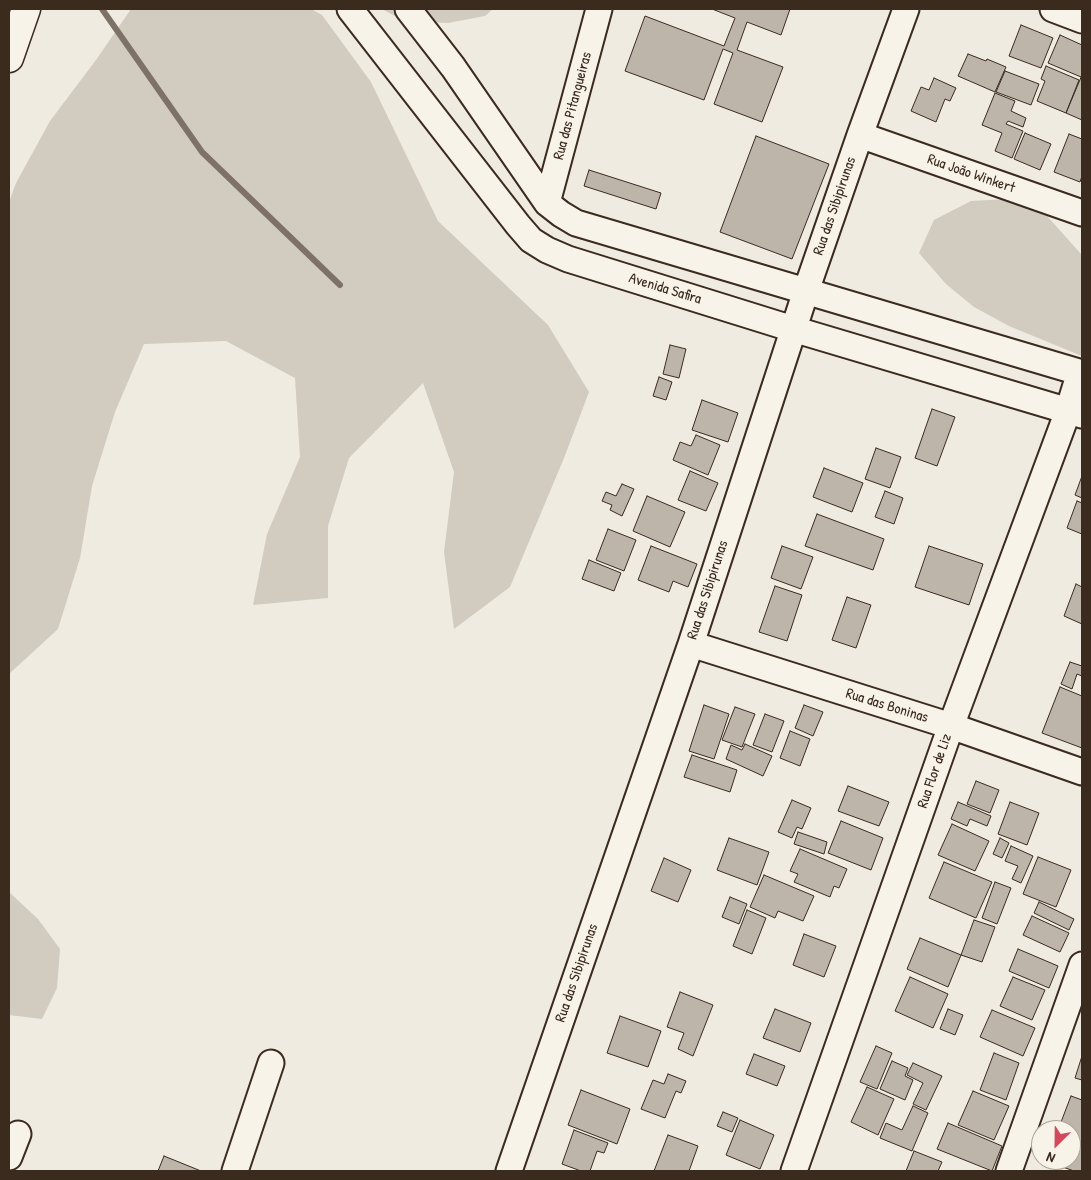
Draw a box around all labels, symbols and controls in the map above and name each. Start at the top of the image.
street label: Rua das Pitangueiras [550,50,596,162]
street label: Rua João Winkert [925,151,1017,197]
street label: Rua das Sibipirunas [810,154,860,258]
street label: Avenida Safira [626,269,704,309]
street label: Rua das Sibipirunas [684,538,732,642]
street label: Rua das Boninas [844,685,930,727]
street label: Rua Flor de Liz [914,731,956,811]
street label: Rua das Sibipirunas [552,921,602,1025]
north arrow [1031,1120,1081,1170]
text: N [1043,1148,1057,1169]

